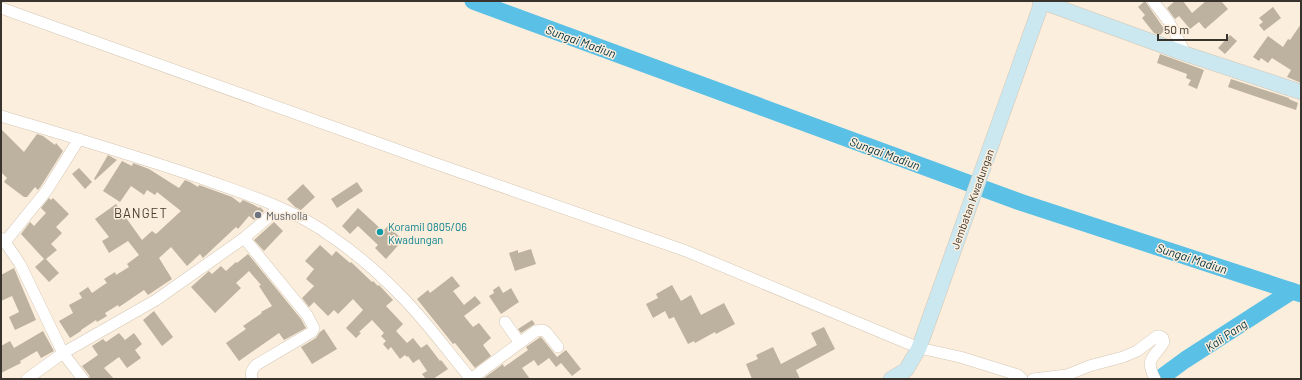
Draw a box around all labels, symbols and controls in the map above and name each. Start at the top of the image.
scale bar [1158,16,1227,42]
water label: Sungai Madiun [544,22,618,60]
text: 50 m [1164,22,1189,36]
water label: Sungai Madiun [848,134,922,172]
street label: Jembatan Kwadungan [948,147,996,251]
district label: BANGET [114,205,168,221]
place label: Musholla [266,209,308,222]
marker: Musholla [253,210,263,220]
place label: Koramil 0805/06 Kwadungan [388,220,467,246]
marker: Koramil 0805/06 Kwadungan [375,227,385,237]
water label: Sungai Madiun [1155,240,1229,276]
water label: Kali Pang [1203,316,1249,354]

